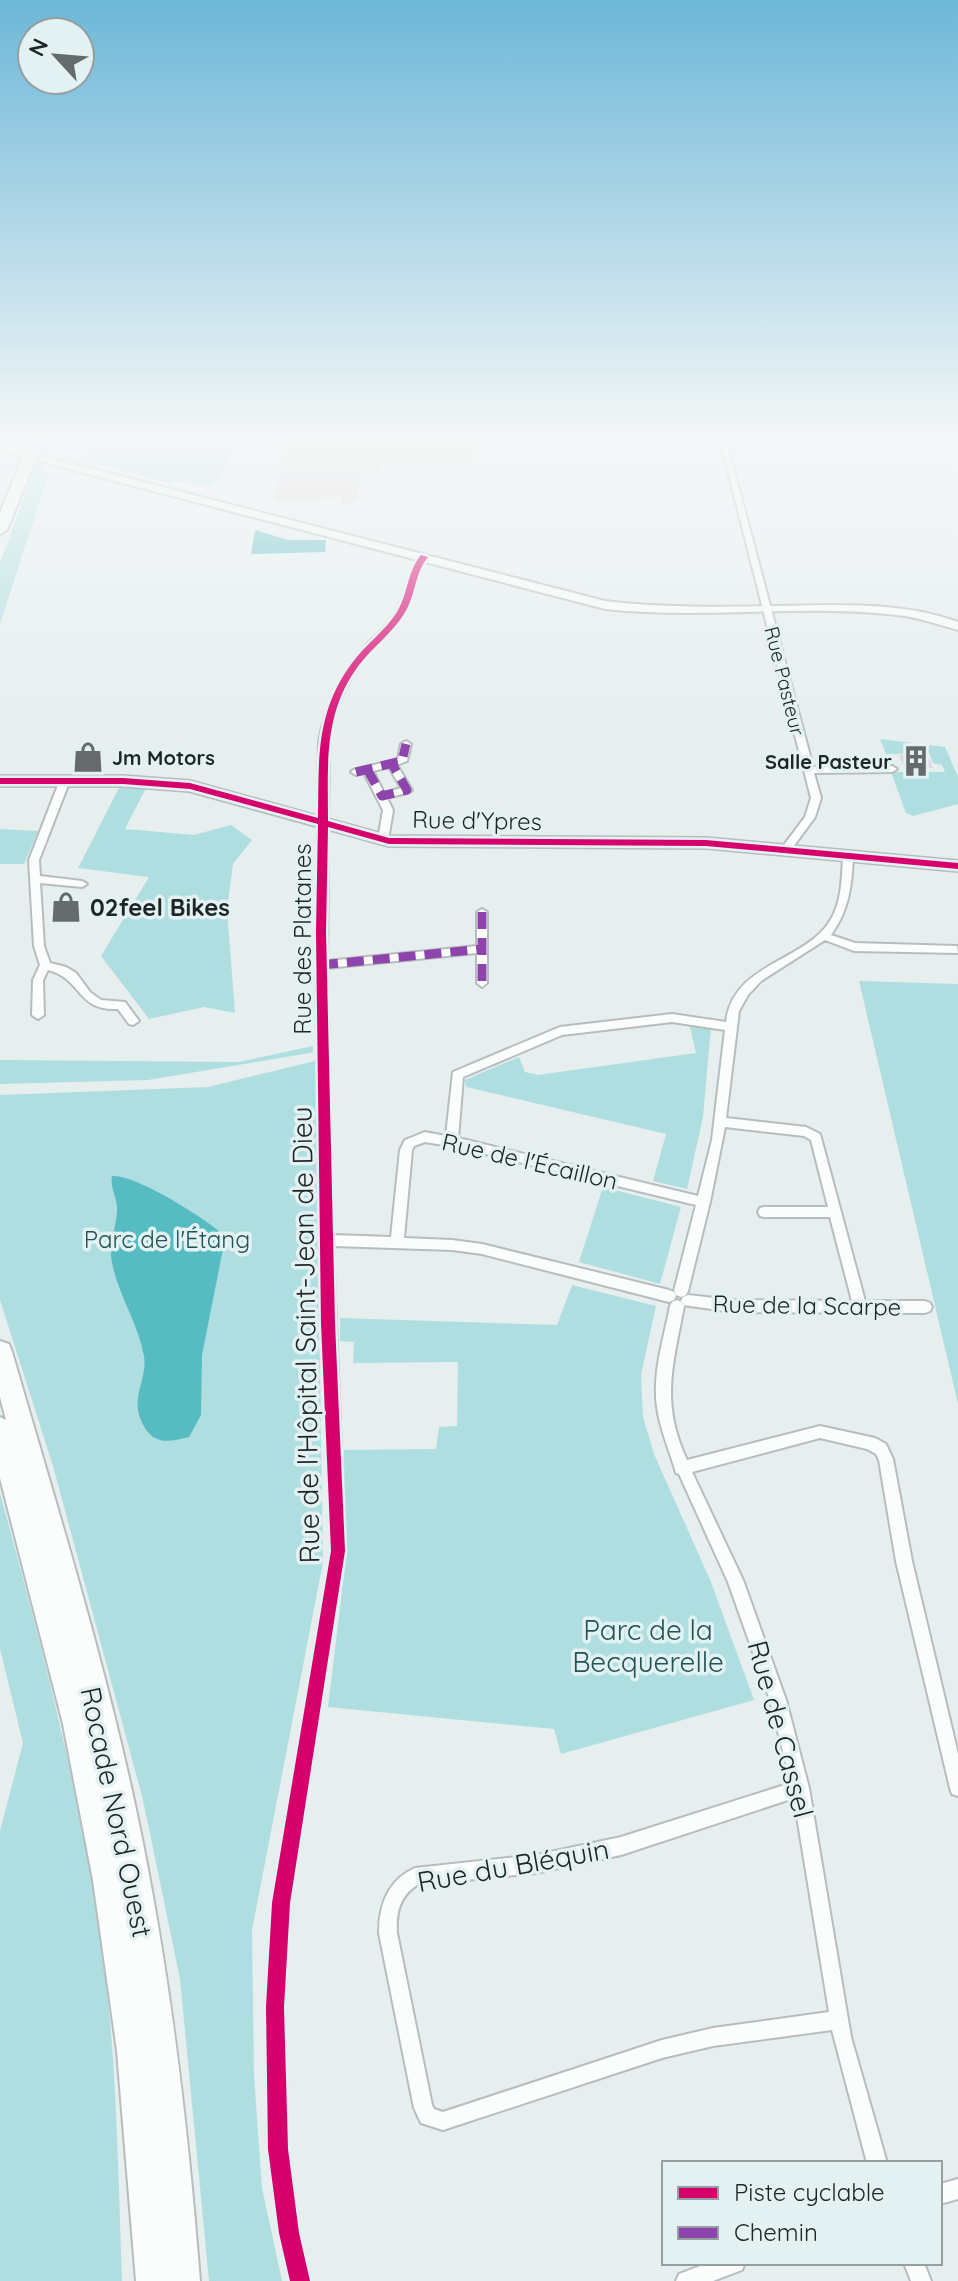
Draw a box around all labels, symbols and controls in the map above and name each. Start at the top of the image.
north arrow [16,16,96,96]
text: N [22,34,54,61]
street label: Rue Pasteur [759,624,811,739]
shop icon: Jm Motors [71,740,105,774]
building icon: Salle Pasteur [899,744,933,778]
place label: Jm Motors [112,745,215,770]
place label: Salle Pasteur [765,749,892,774]
street label: Rue d'Ypres [412,804,542,836]
street label: Rue des Platanes [287,843,317,1035]
shop icon: 02feel Bikes [49,890,83,924]
place label: 02feel Bikes [90,892,230,922]
street label: Rue de l'Hôpital Saint-Jean de Dieu [284,1106,326,1564]
street label: Rue de l'Écaillon [439,1126,621,1196]
park label: Parc de l'Étang [84,1224,250,1254]
street label: Rue de la Scarpe [712,1288,902,1322]
park label: Parc de la Becquerelle [572,1612,724,1679]
street label: Rue de Cassel [741,1637,821,1821]
street label: Rocade Nord Ouest [73,1683,161,1941]
street label: Rue du Bléquin [414,1831,612,1899]
legend [662,2161,942,2265]
text: Piste cyclable [734,2177,885,2207]
text: Chemin [734,2217,818,2247]

